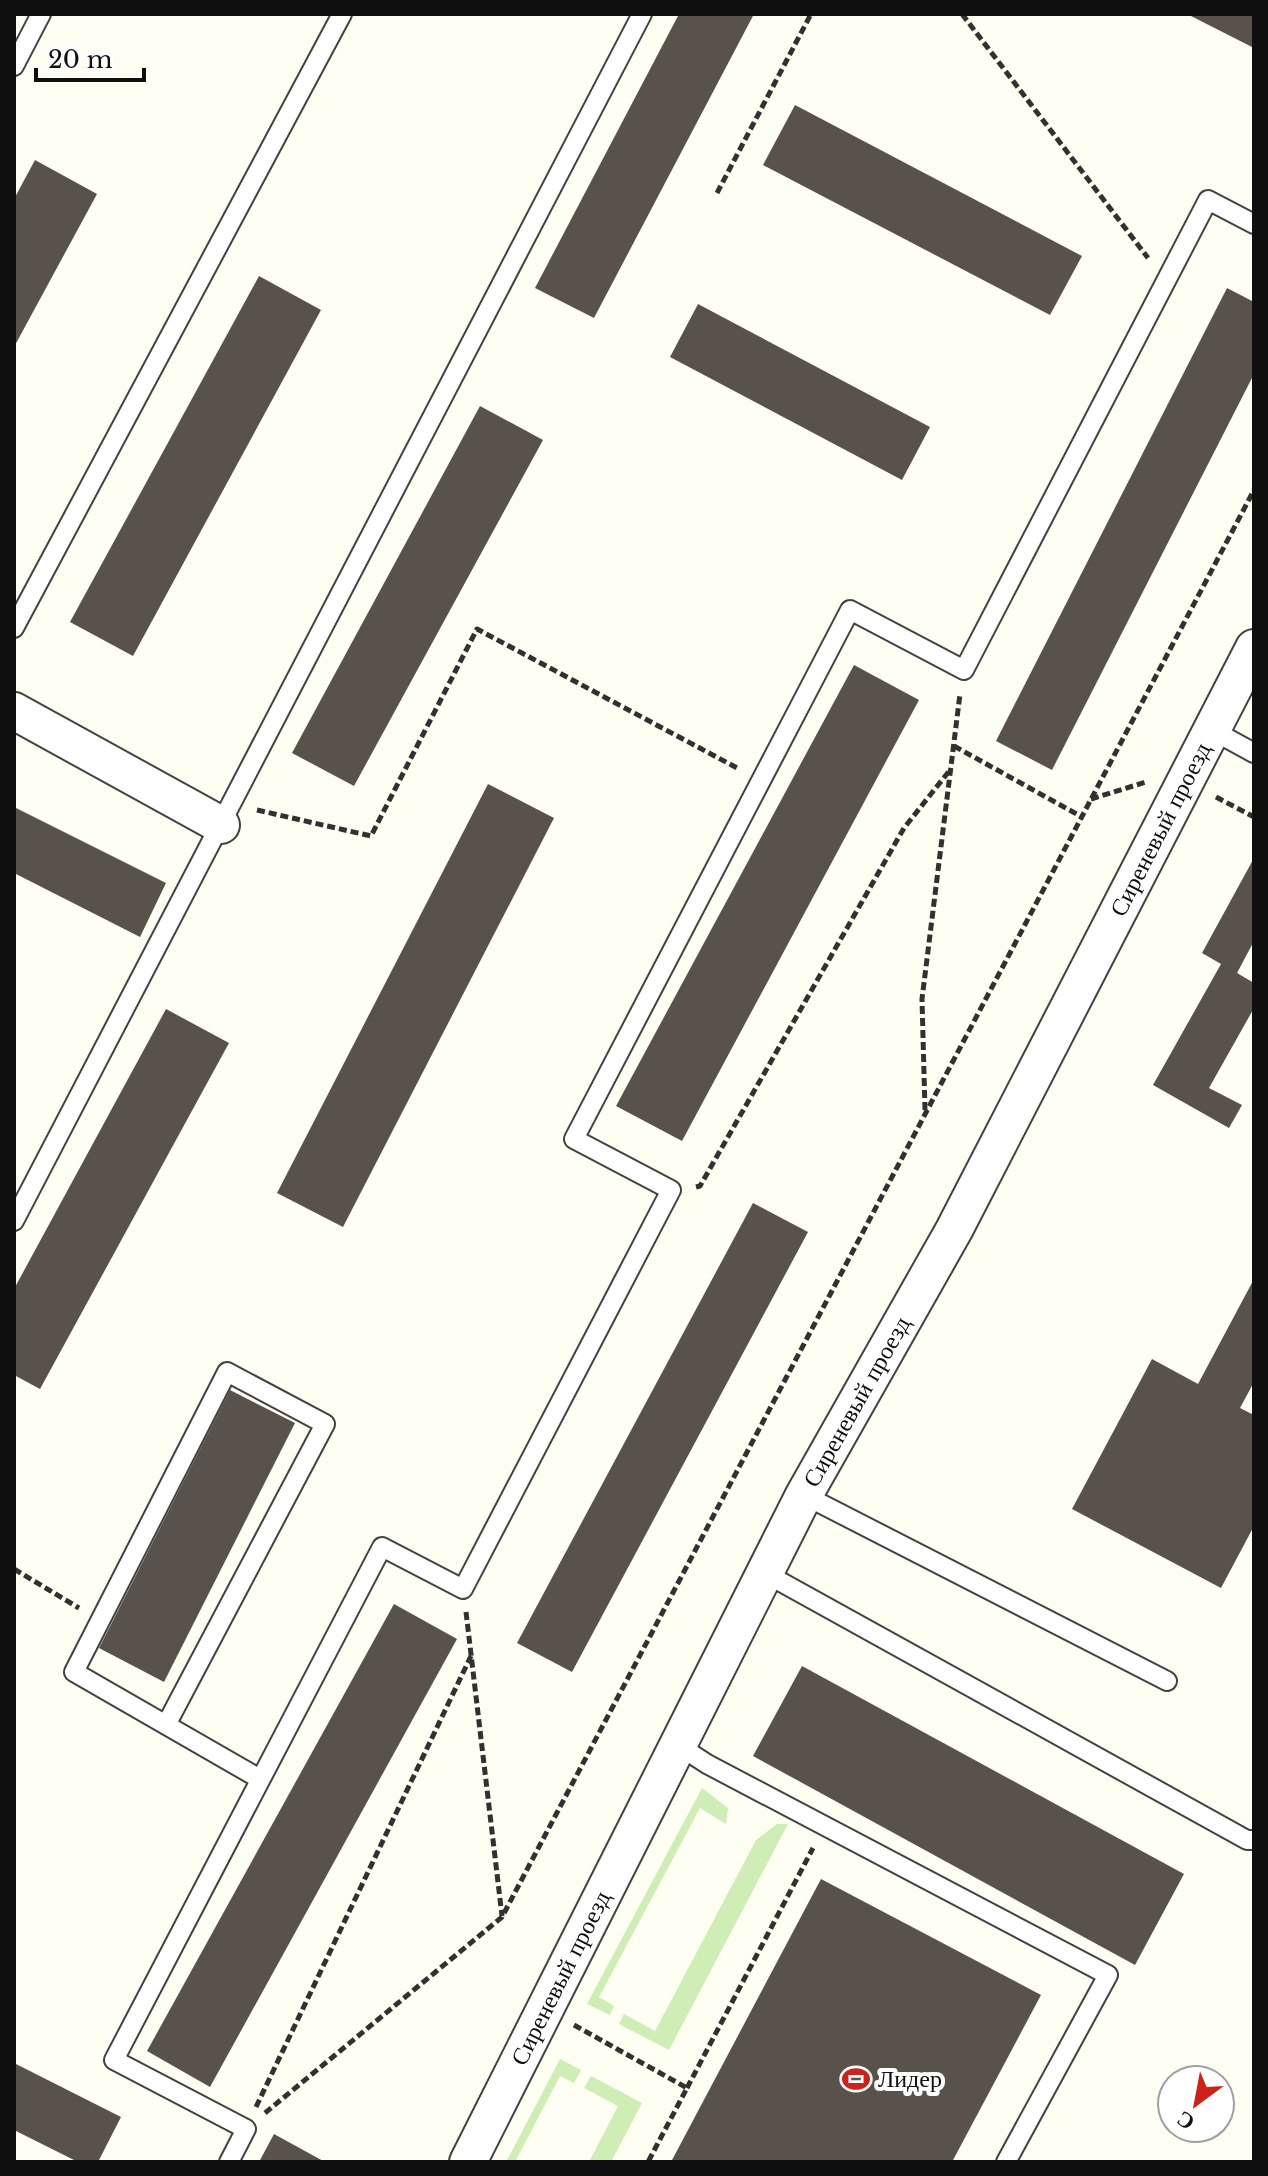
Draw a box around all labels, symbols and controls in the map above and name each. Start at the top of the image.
scale bar [36,32,144,82]
text: 20 m [48,45,113,74]
street label: Сиреневый проезд [1103,737,1217,921]
street label: Сиреневый проезд [797,1311,916,1492]
street label: Сиреневый проезд [504,1886,616,2070]
sports icon: Лидер [841,2064,871,2094]
place label: Лидер [878,2064,942,2093]
north arrow [1156,2064,1236,2144]
text: С [1172,2105,1200,2136]

